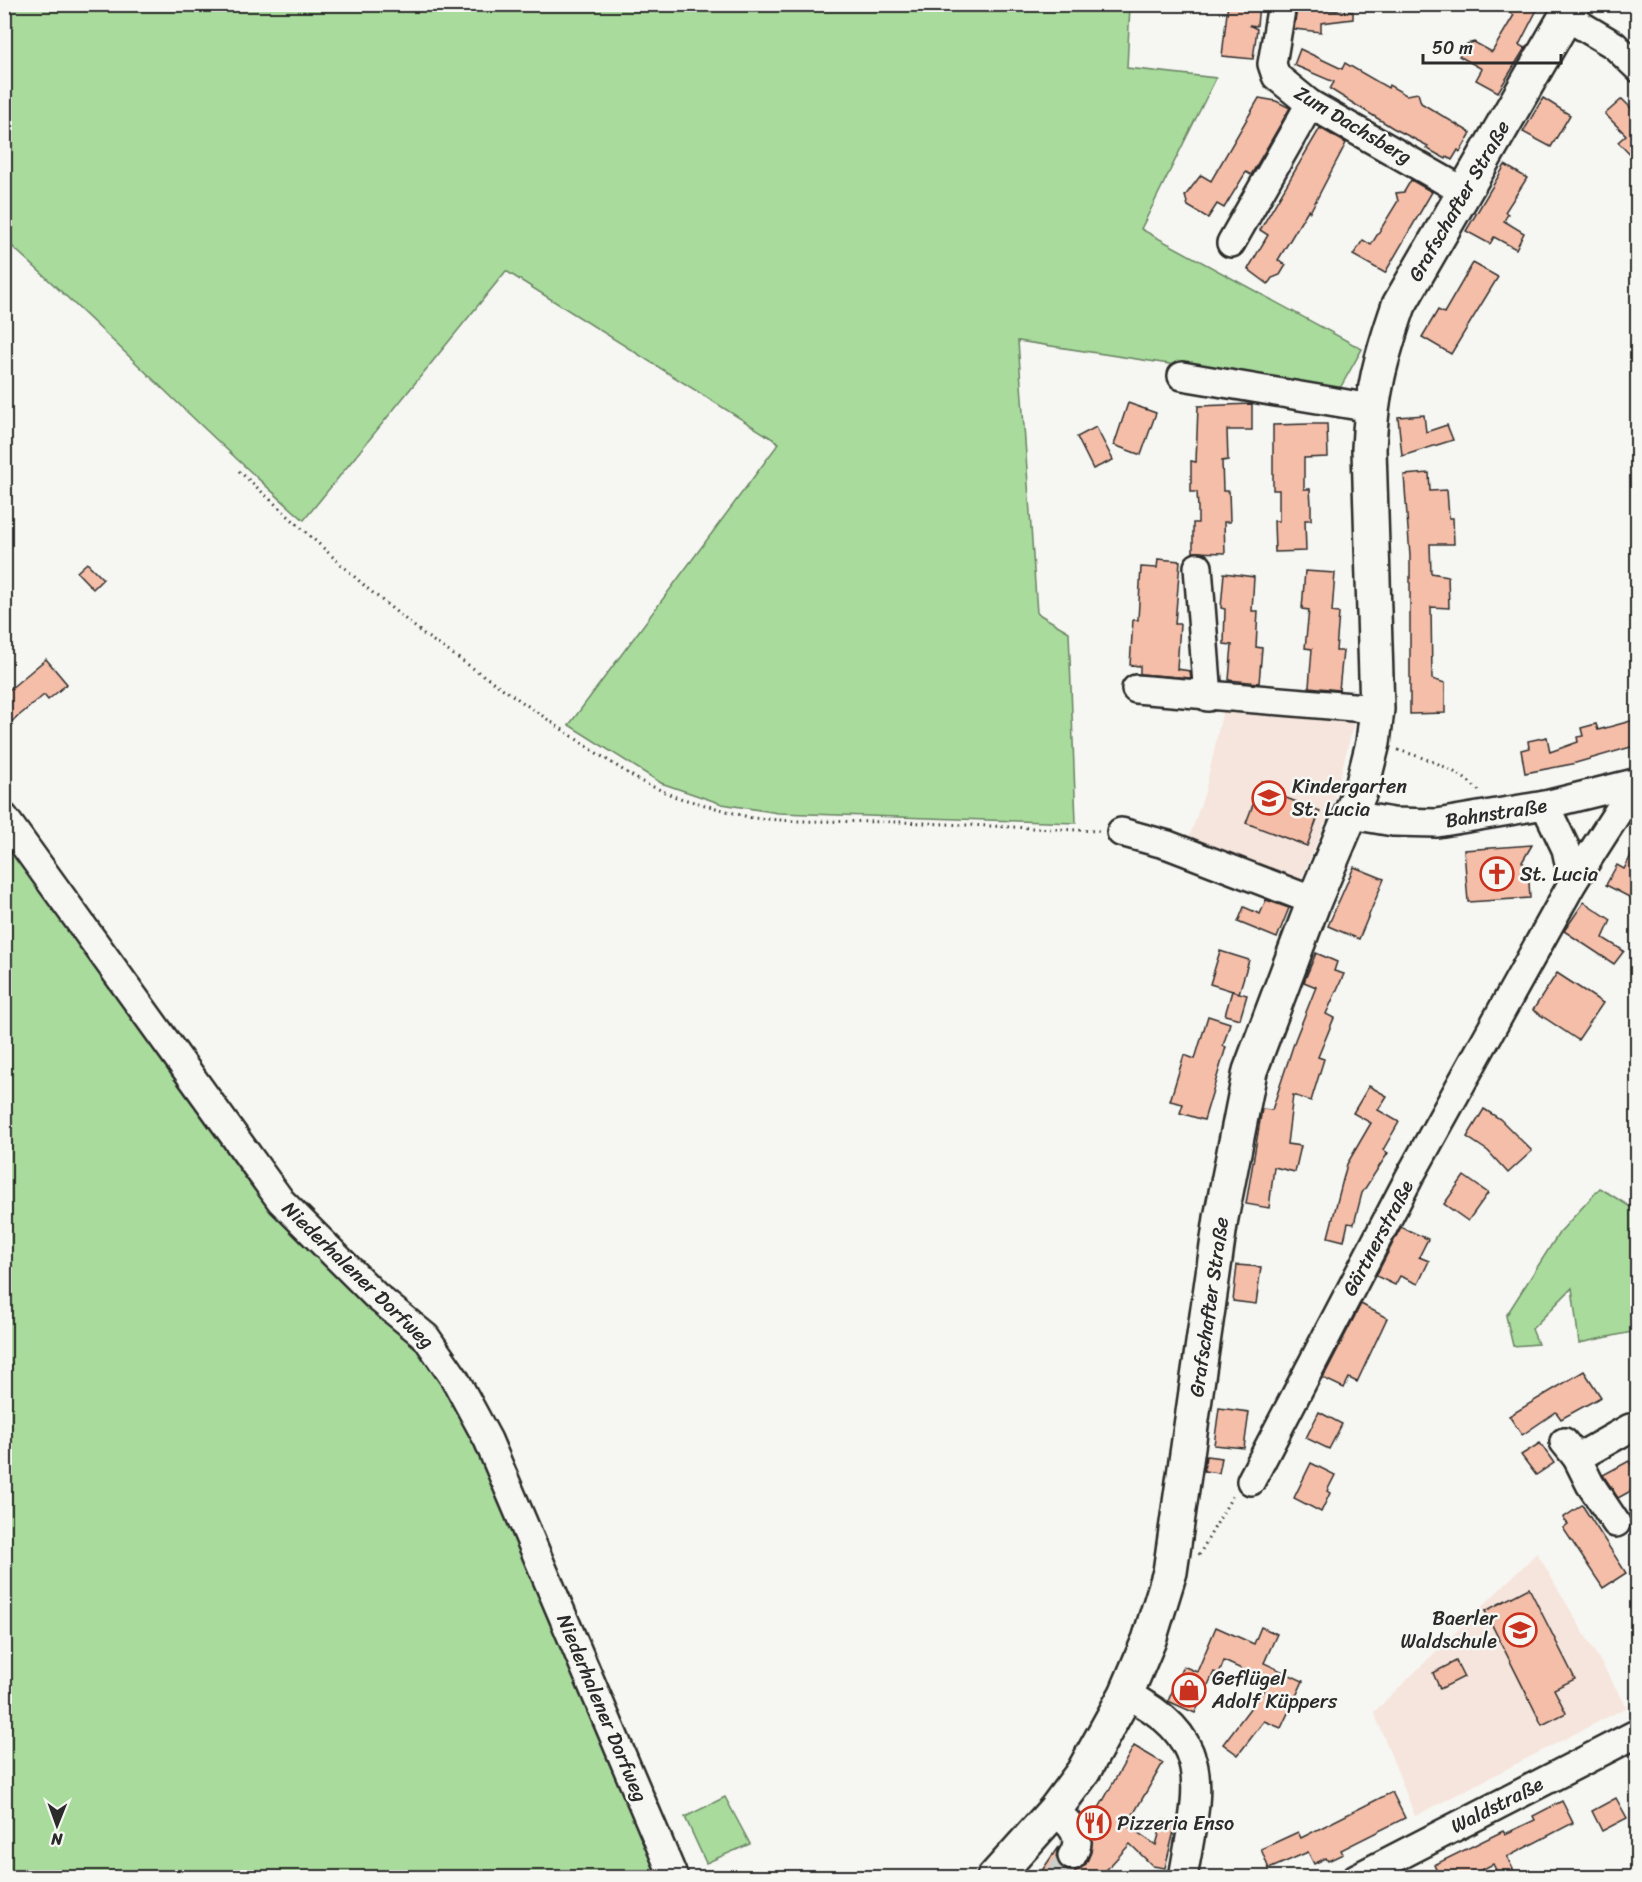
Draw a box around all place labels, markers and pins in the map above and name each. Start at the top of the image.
place label: Kindergarten St. Lucia [1292,769,1407,827]
school or university icon: Kindergarten St. Lucia [1251,780,1287,816]
church icon: St. Lucia [1479,856,1515,892]
place label: St. Lucia [1520,857,1598,892]
place label: Baerler Waldschule [1401,1601,1498,1659]
school or university icon: Baerler Waldschule [1502,1612,1538,1648]
place label: Geflügel Adolf Küppers [1211,1661,1338,1719]
shop icon: Geflügel Adolf Küppers [1171,1672,1207,1708]
restaurant icon: Pizzeria Enso [1076,1805,1112,1841]
place label: Pizzeria Enso [1117,1806,1234,1841]

